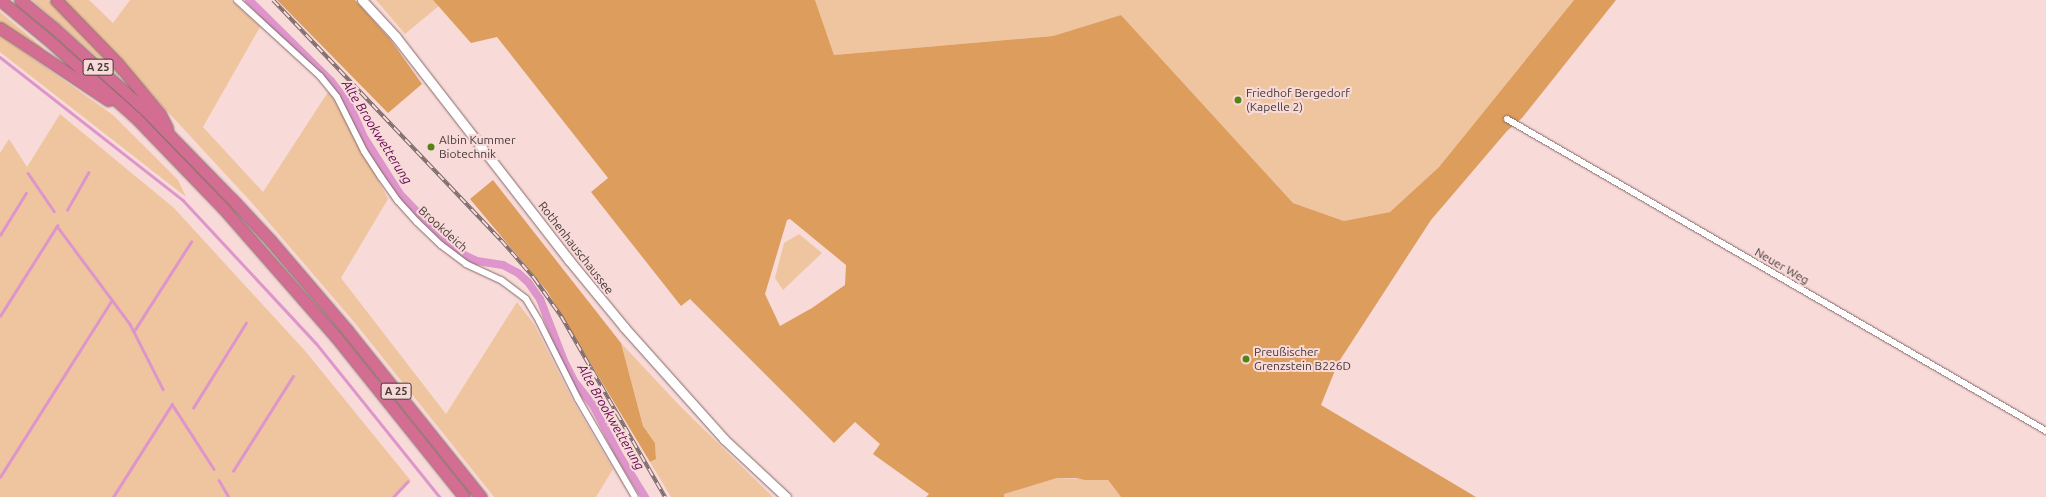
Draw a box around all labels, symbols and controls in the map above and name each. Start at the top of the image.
road number: A 25 [82,58,114,76]
water label: Alte Brookwetterung [339,77,415,187]
place label: Friedhof Bergedorf (Kapelle 2) [1246,86,1350,114]
marker: Friedhof Bergedorf (Kapelle 2) [1233,95,1243,105]
place label: Albin Kummer Biotechnik [439,133,515,161]
marker: Albin Kummer Biotechnik [426,142,436,152]
street label: Rothenhauschaussee [535,199,617,297]
street label: Brookdeich [416,203,470,255]
street label: Neuer Weg [1752,245,1812,287]
place label: Preußischer Grenzstein B226D [1254,345,1351,373]
marker: Preußischer Grenzstein B226D [1241,354,1251,364]
water label: Alte Brookwetterung [574,361,648,473]
road number: A 25 [380,382,412,400]

